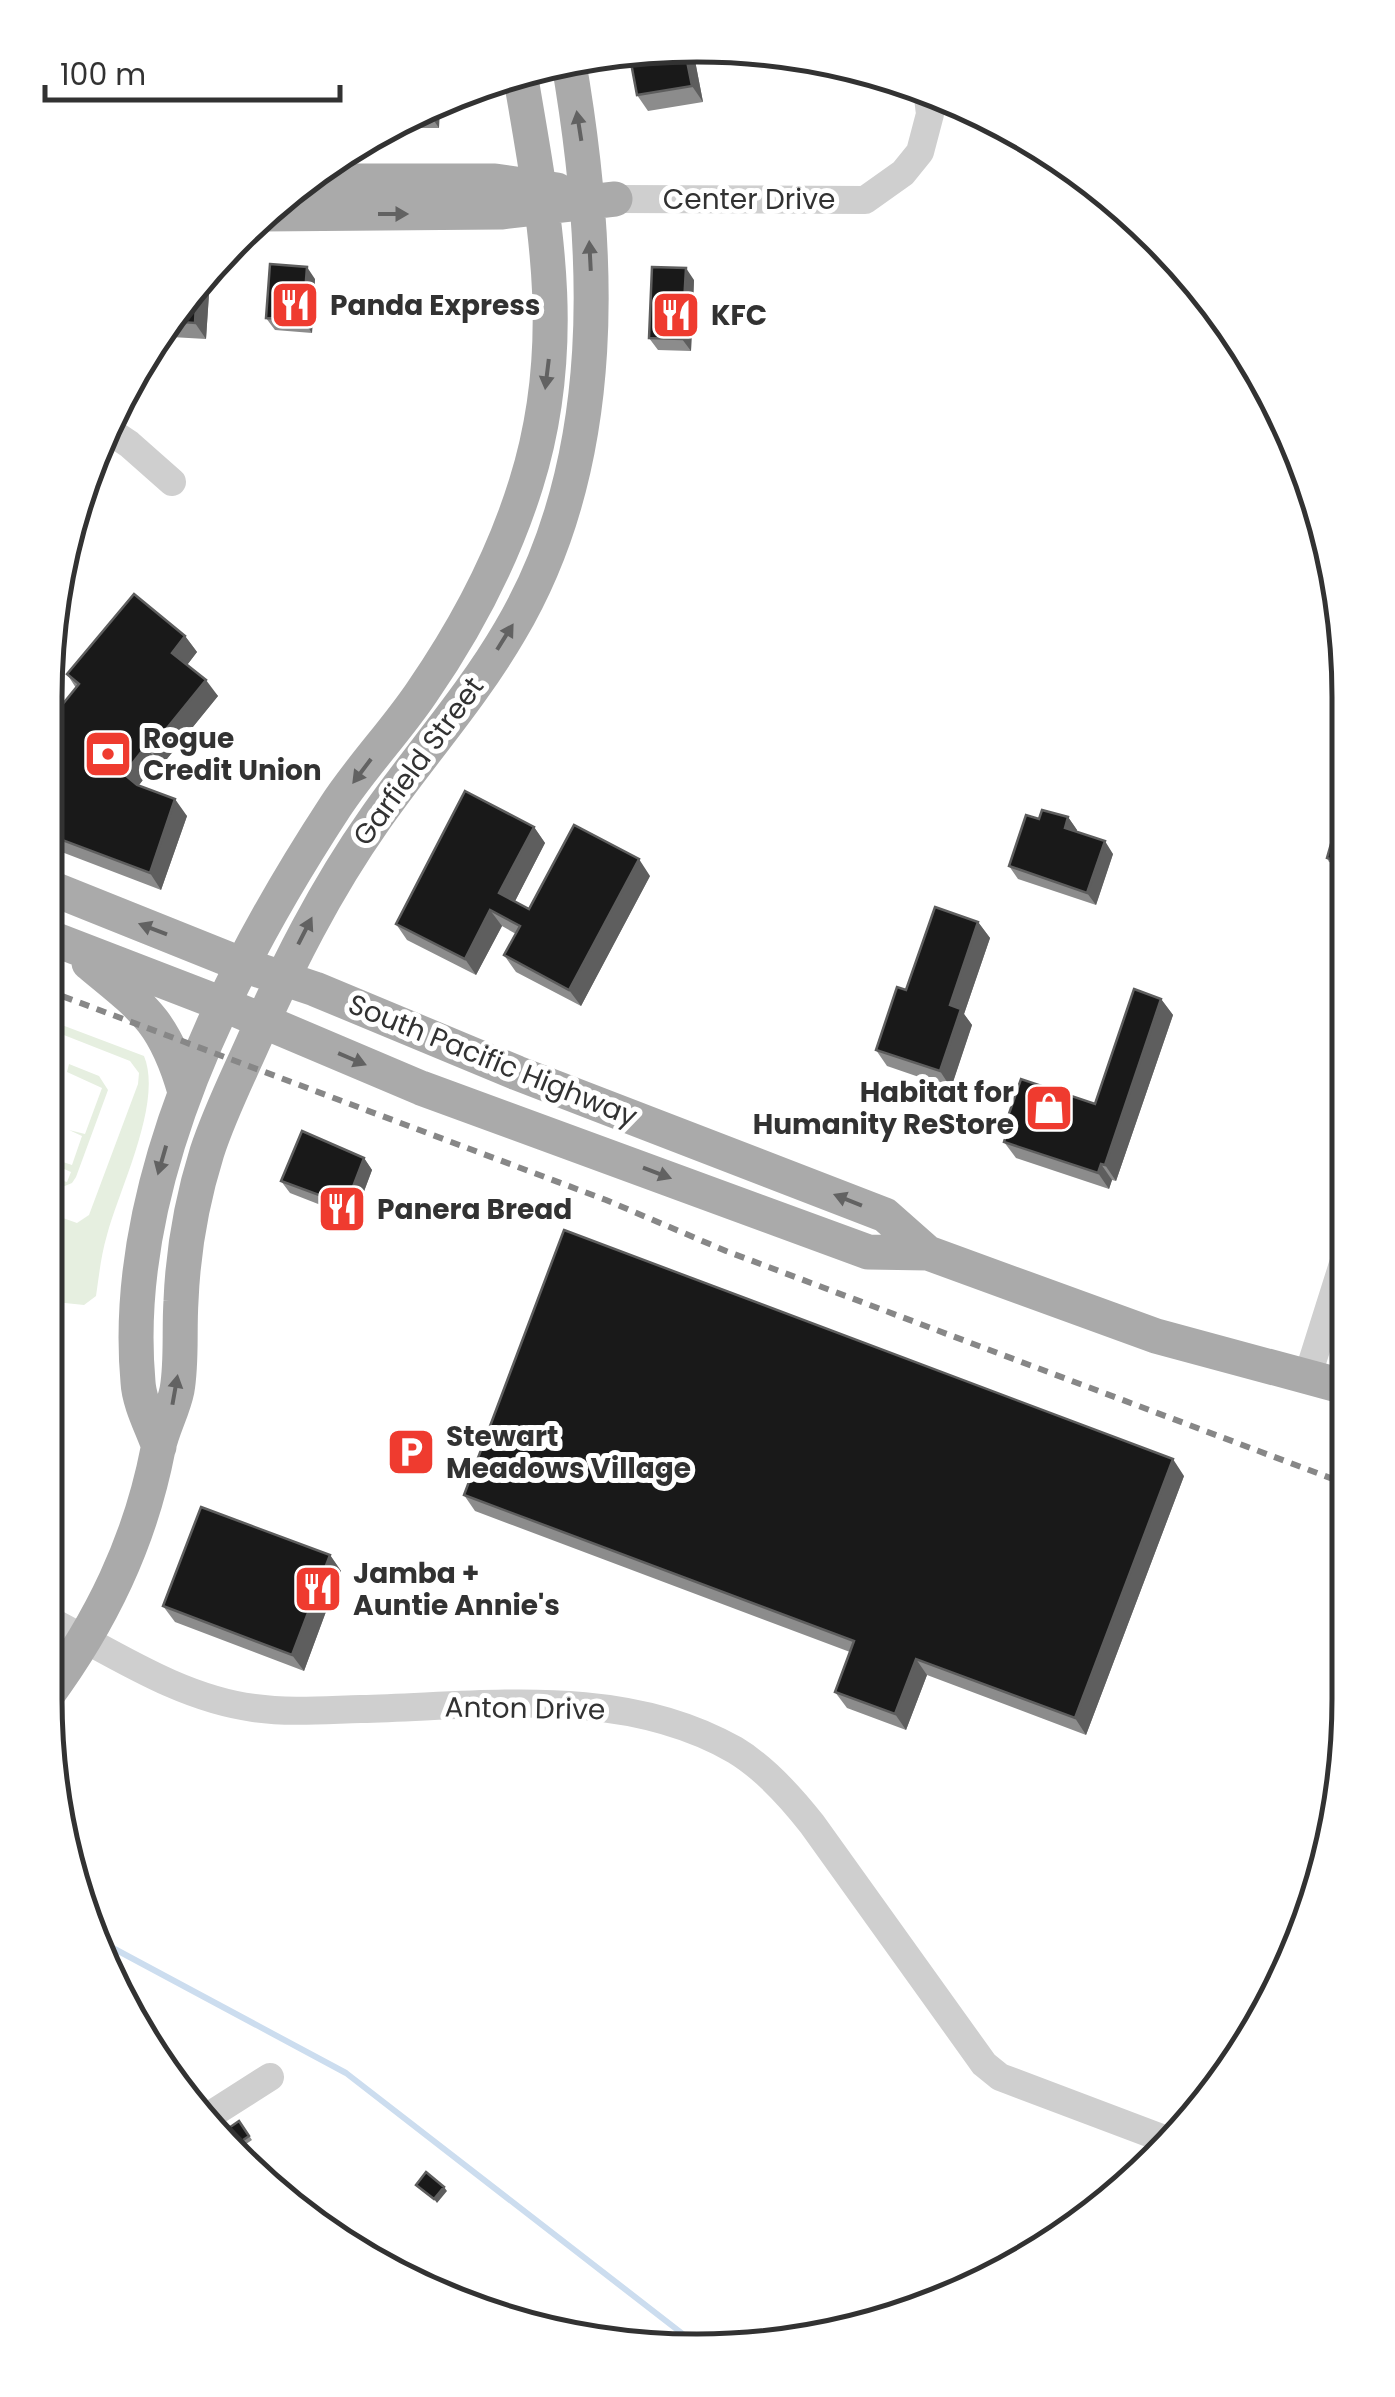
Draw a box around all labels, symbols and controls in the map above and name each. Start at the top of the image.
scale bar [45,40,340,102]
text: 100 m [60,53,146,96]
one-way arrow [571,110,586,141]
street label: Center Drive [663,180,835,219]
one-way arrow [377,206,409,222]
one-way arrow [581,240,597,272]
restaurant icon: Panda Express [269,279,321,331]
place label: Panda Express [330,286,540,325]
restaurant icon: KFC [650,289,702,341]
place label: KFC [711,296,767,335]
one-way arrow [539,359,555,391]
one-way arrow [496,624,514,651]
street label: Garfield Street [344,669,493,854]
place label: Rogue Credit Union [143,719,322,790]
bank icon: Rogue Credit Union [82,728,134,780]
one-way arrow [352,758,373,784]
one-way arrow [296,917,313,946]
one-way arrow [138,920,168,936]
street label: South Pacific Highway [343,985,643,1136]
one-way arrow [337,1051,367,1067]
place label: Habitat for Humanity ReStore [753,1073,1014,1144]
shop icon: Habitat for Humanity ReStore [1023,1082,1075,1134]
one-way arrow [154,1145,169,1176]
one-way arrow [642,1166,672,1181]
restaurant icon: Panera Bread [316,1183,368,1235]
place label: Panera Bread [377,1190,572,1229]
one-way arrow [833,1192,863,1208]
one-way arrow [167,1374,183,1405]
place label: Stewart Meadows Village [446,1417,691,1488]
parking icon: Stewart Meadows Village [385,1426,437,1478]
place label: Jamba + Auntie Annie's [353,1554,560,1625]
restaurant icon: Jamba + Auntie Annie's [292,1563,344,1615]
street label: Anton Drive [444,1688,606,1729]

